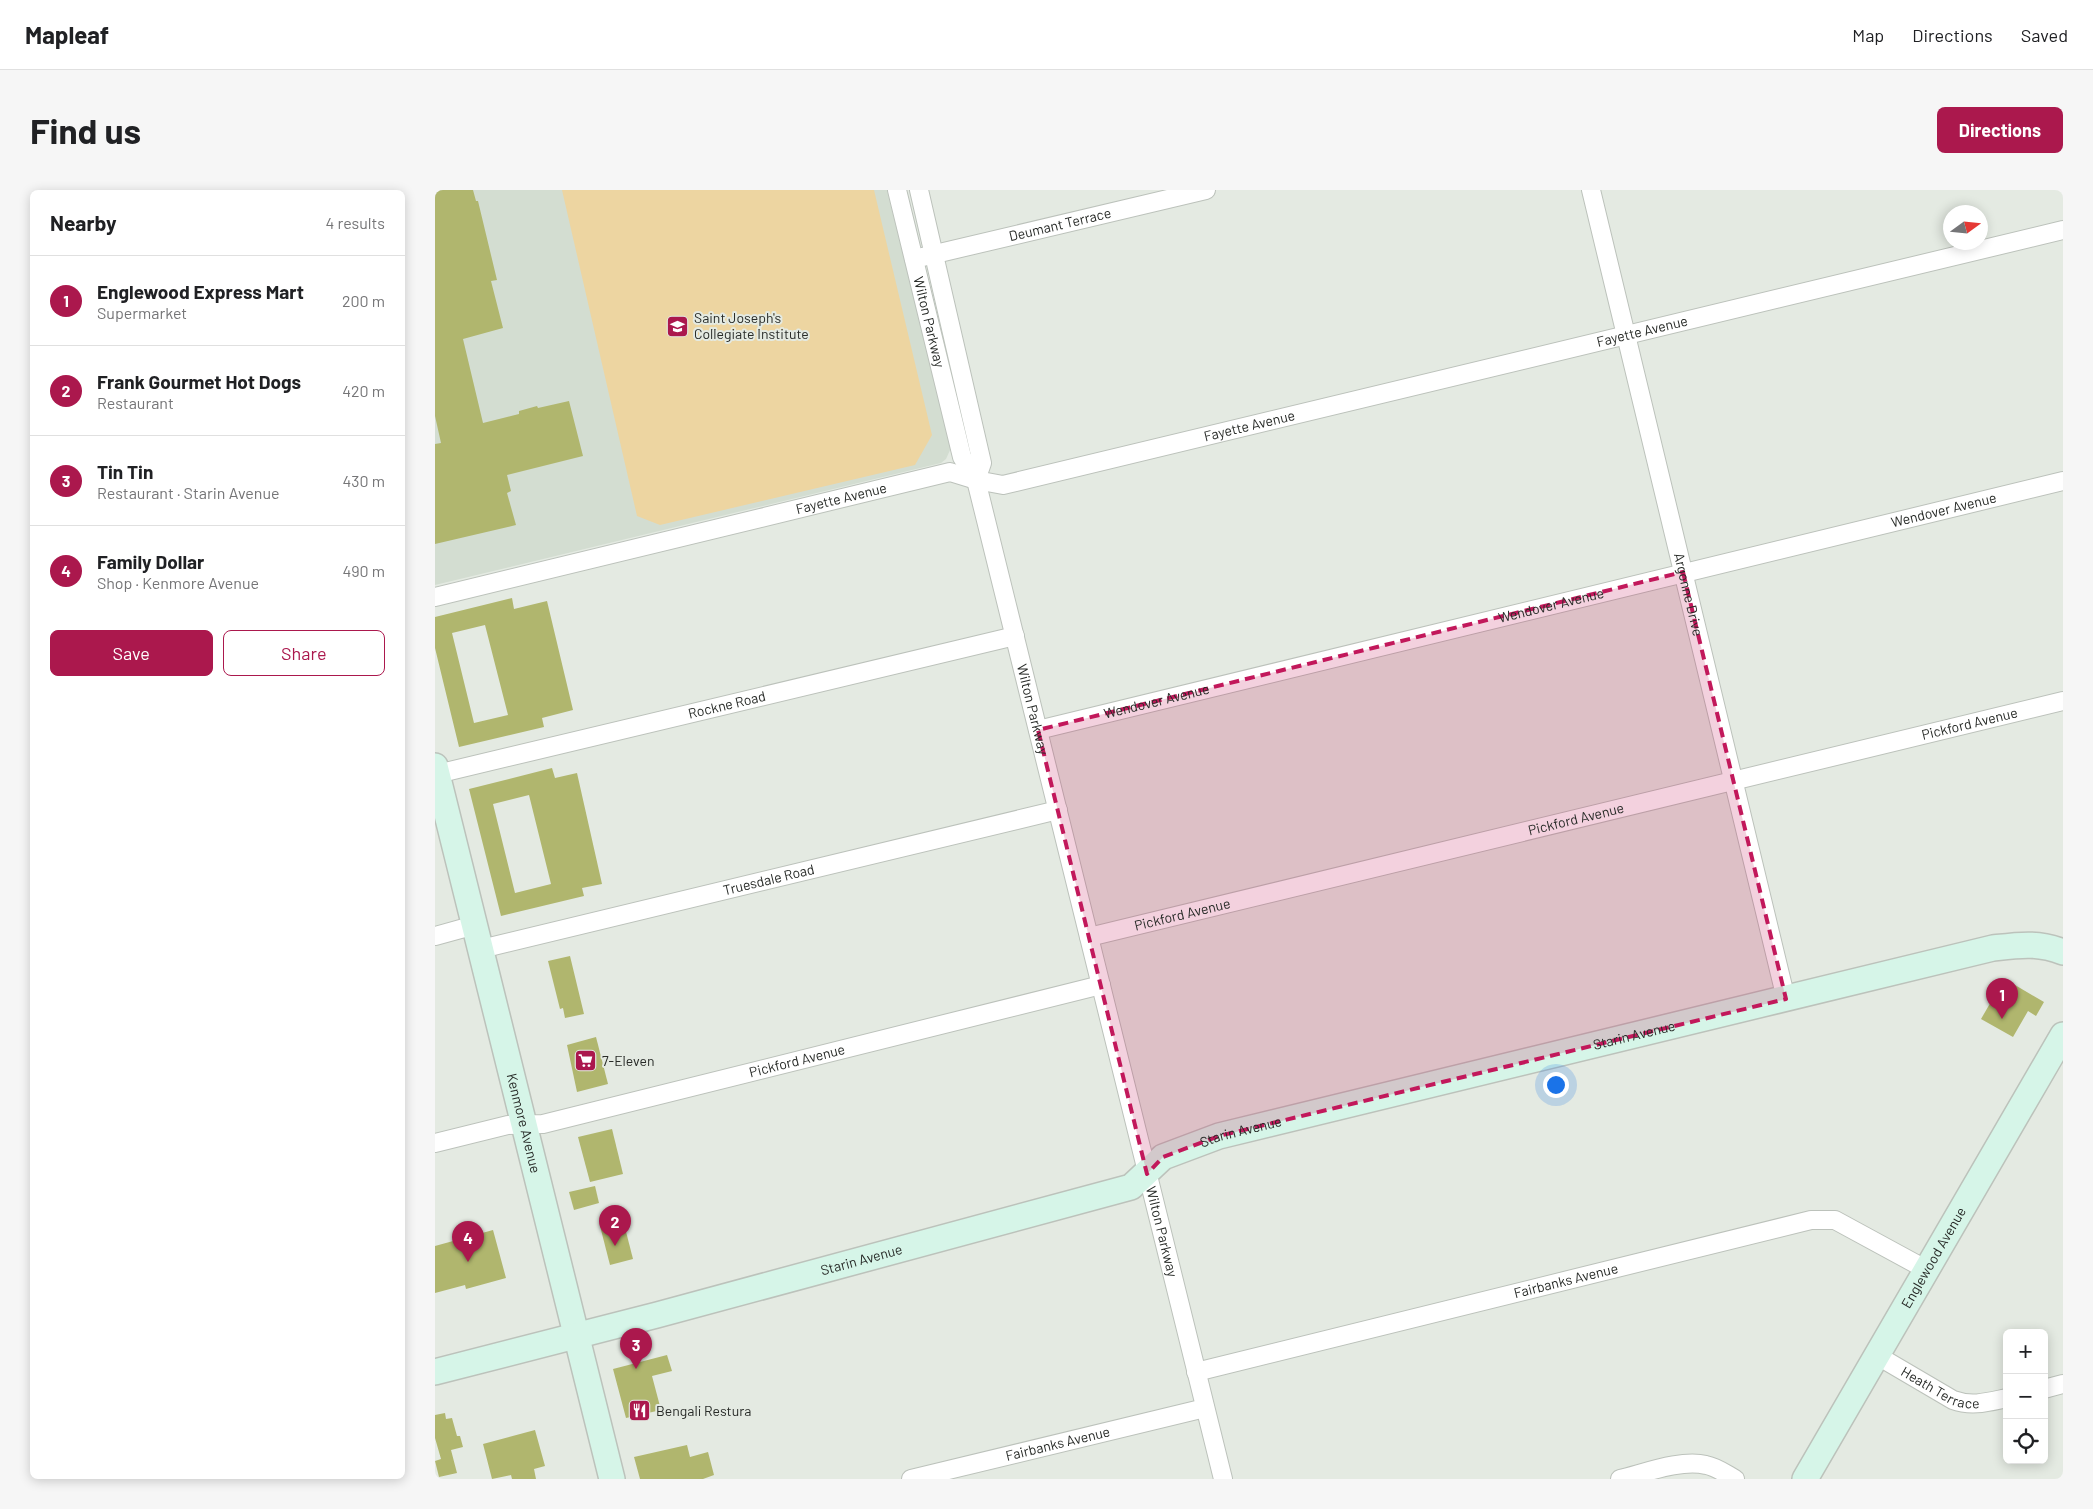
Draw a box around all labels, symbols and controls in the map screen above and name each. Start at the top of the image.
text: Mapleaf [25,20,109,49]
text: Map [1852,24,1884,46]
text: Directions [1912,24,1993,46]
text: Saved [2021,24,2068,46]
button: Directions [1937,107,2063,153]
text: Find us [30,109,141,151]
street label: Deumant Terrace [1007,204,1113,244]
north arrow [1943,205,1988,250]
text: Nearby [50,210,116,235]
text: 4 results [325,213,385,232]
street label: Wilton Parkway [910,275,949,370]
text: Englewood Express Mart [97,280,304,303]
text: 1 [63,291,69,310]
text: 200 m [342,291,385,310]
text: Supermarket [97,303,187,322]
place label: Saint Joseph's Collegiate Institute [694,309,809,342]
street label: Fayette Avenue [1595,312,1689,350]
school or university icon: Saint Joseph's Collegiate Institute [666,314,690,338]
text: Frank Gourmet Hot Dogs [97,370,301,393]
text: 2 [62,381,70,400]
text: 420 m [342,381,385,400]
text: Restaurant [97,393,174,412]
street label: Fayette Avenue [1202,406,1296,444]
text: Tin Tin [97,460,153,483]
text: 3 [62,471,70,490]
text: 430 m [342,471,385,490]
street label: Fayette Avenue [794,479,888,517]
text: Restaurant · Starin Avenue [97,483,279,502]
street label: Wendover Avenue [1889,489,1998,530]
text: Family Dollar [97,550,204,573]
street label: Argonne Drive [1671,551,1707,638]
text: 4 [61,561,71,580]
text: 490 m [342,561,385,580]
text: Shop · Kenmore Avenue [97,573,259,592]
street label: Wendover Avenue [1497,584,1605,626]
button: Save [50,630,213,676]
button: Share [223,630,385,676]
street label: Wilton Parkway [1014,662,1053,757]
street label: Wendover Avenue [1102,680,1211,722]
street label: Rockne Road [686,687,767,722]
street label: Pickford Avenue [1920,703,2019,743]
street label: Pickford Avenue [1526,799,1626,838]
street label: Truesdale Road [721,860,816,898]
street label: Pickford Avenue [1132,894,1232,934]
pin: 1 [1986,978,2018,1019]
street label: Starin Avenue [1591,1017,1677,1053]
street label: Pickford Avenue [747,1040,847,1080]
supermarket icon: 7-Eleven [574,1049,598,1073]
place label: 7-Eleven [602,1052,655,1069]
street label: Kenmore Avenue [504,1071,545,1175]
your location [1543,1072,1569,1098]
street label: Starin Avenue [1197,1112,1283,1150]
street label: Wilton Parkway [1143,1184,1182,1279]
street label: Englewood Avenue [1897,1204,1969,1311]
pin: 2 [599,1205,631,1246]
pin: 4 [452,1221,484,1262]
street label: Starin Avenue [819,1240,904,1278]
street label: Fairbanks Avenue [1512,1259,1620,1301]
pin: 3 [620,1328,652,1369]
map controls [2003,1329,2048,1464]
button: + [2003,1329,2048,1374]
street label: Heath Terrace [1898,1362,1980,1412]
button: − [2003,1374,2048,1419]
restaurant icon: Bengali Restura [628,1399,652,1423]
place label: Bengali Restura [656,1402,751,1419]
button: locate [2003,1419,2048,1464]
street label: Fairbanks Avenue [1004,1422,1112,1464]

